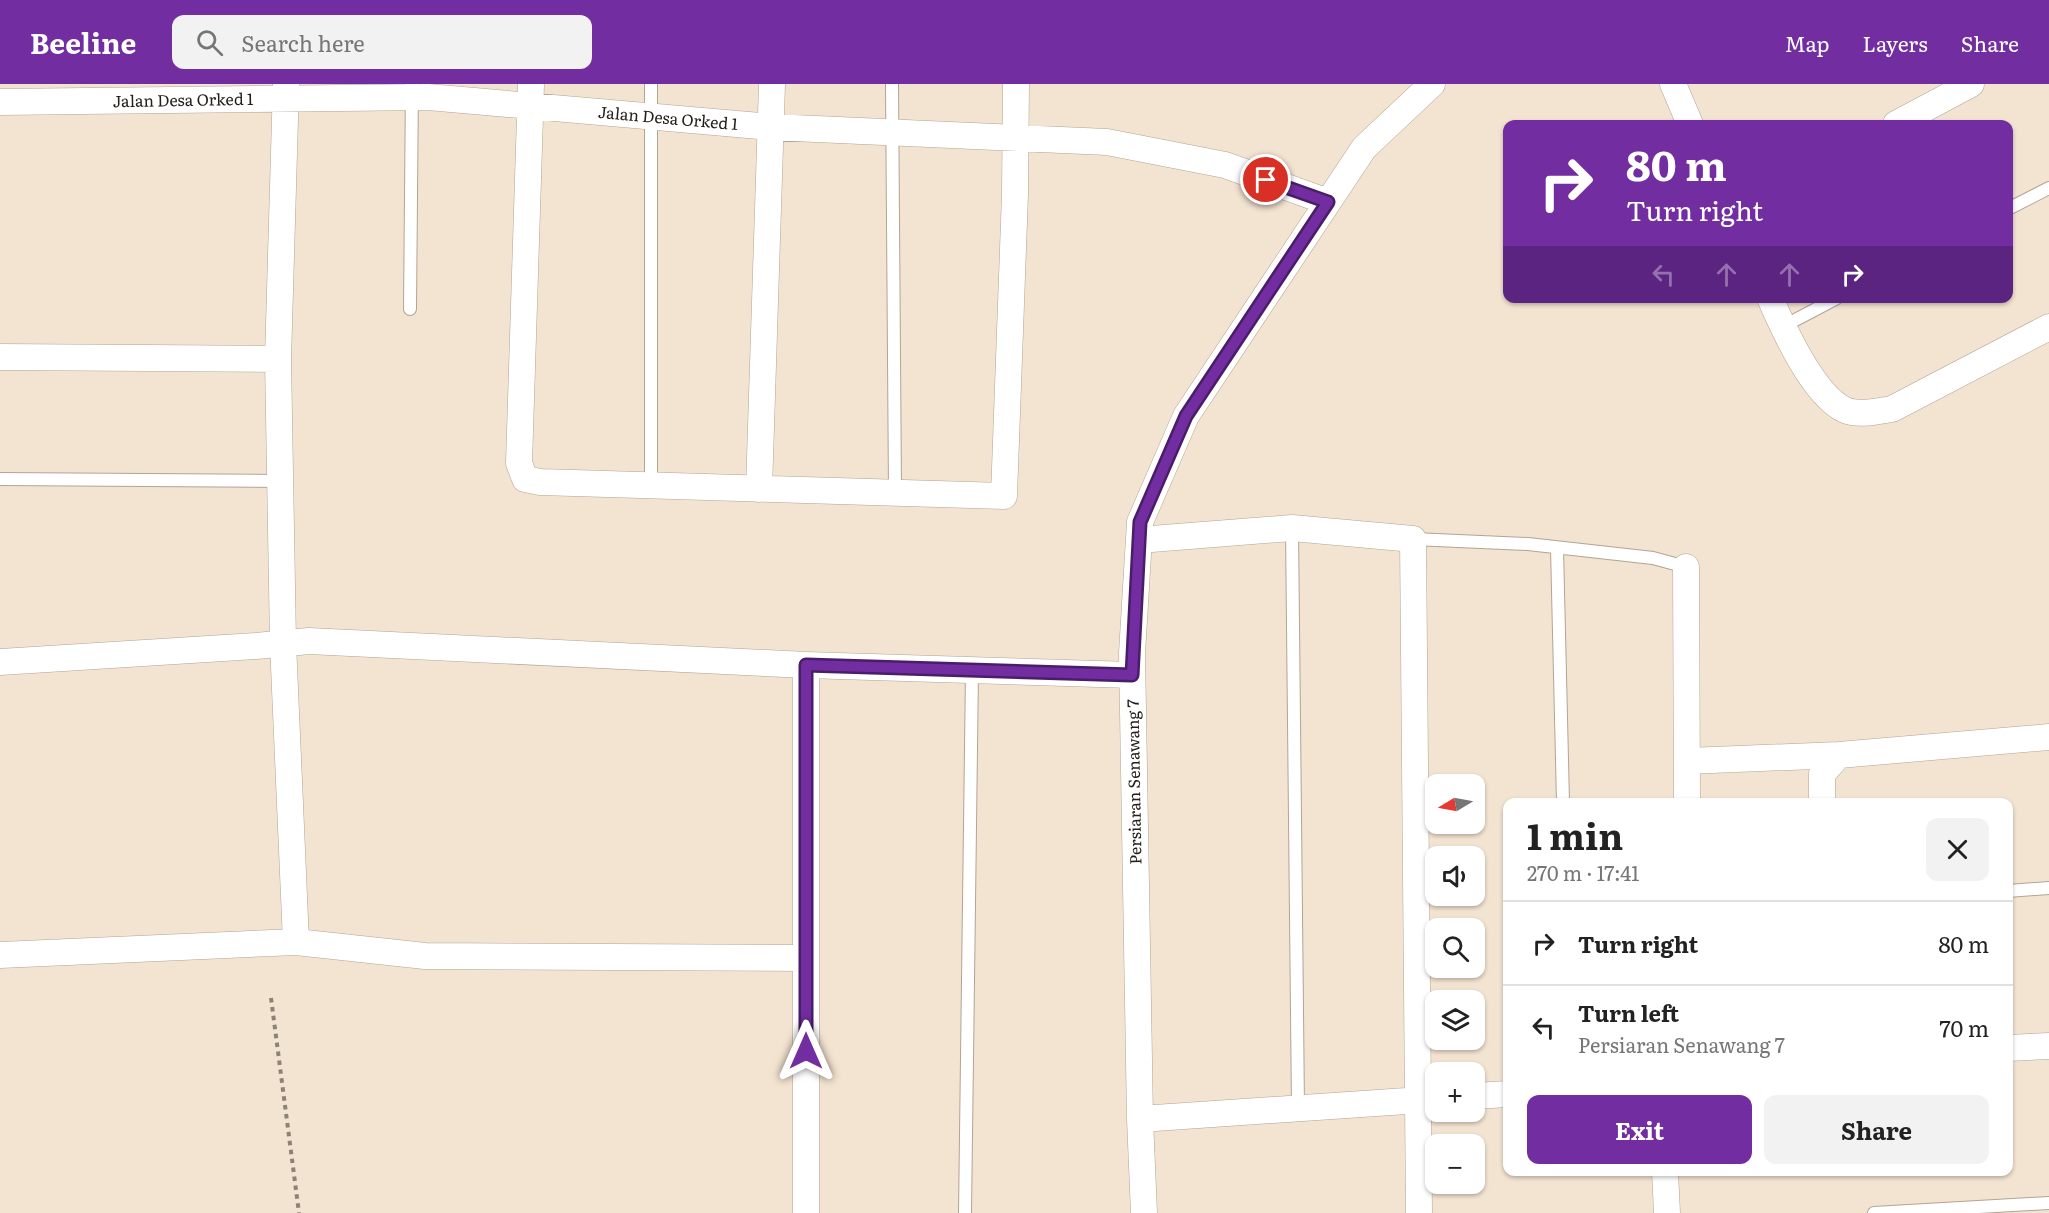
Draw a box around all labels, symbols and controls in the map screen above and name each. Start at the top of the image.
search box [172,15,592,69]
text: Beeline [30,21,136,63]
icon: search [193,26,226,59]
text: Search here [241,26,365,59]
text: Map [1785,27,1830,58]
text: Layers [1863,27,1928,58]
text: Share [1961,27,2019,58]
street label: Jalan Desa Orked 1 [112,86,254,112]
street label: Jalan Desa Orked 1 [597,99,740,135]
text: 80 m [1626,132,1727,194]
icon: right [1527,144,1605,222]
pin [1240,154,1291,205]
icon: arrive [1249,163,1282,196]
text: Turn right [1626,189,1763,229]
icon: left [1647,258,1680,291]
icon: ahead [1710,258,1743,291]
icon: ahead [1773,258,1806,291]
icon: right [1836,258,1869,291]
street label: Persiaran Senawang 7 [1120,699,1146,865]
north arrow [1425,774,1485,834]
map controls [1425,774,1485,1194]
text: 1 min [1527,808,1623,861]
button: close [1926,818,1989,881]
button: sound [1425,846,1485,906]
text: 270 m · 17:41 [1527,857,1639,887]
button: search [1425,918,1485,978]
icon: right [1527,927,1560,960]
text: Turn right [1578,927,1698,960]
text: 80 m [1938,927,1989,960]
button: layers [1425,990,1485,1050]
text: Turn left [1578,996,1679,1029]
icon: left [1527,1011,1560,1044]
text: 70 m [1939,1011,1989,1044]
position arrow [774,1019,838,1083]
text: Persiaran Senawang 7 [1578,1029,1785,1059]
button: + [1425,1062,1485,1122]
button: Exit [1527,1095,1752,1164]
button: Share [1764,1095,1989,1164]
button: − [1425,1134,1485,1194]

